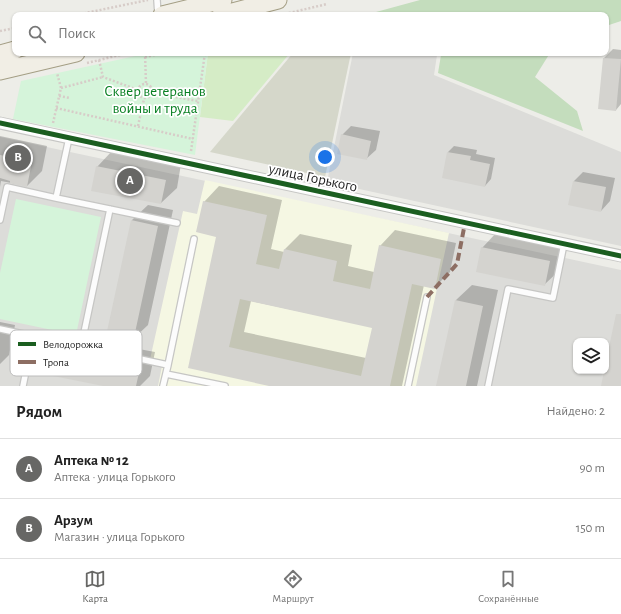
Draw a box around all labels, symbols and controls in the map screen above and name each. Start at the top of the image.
search box [12,12,609,56]
icon: search [26,23,48,45]
text: Поиск [58,26,96,41]
park label: Сквер ветеранов войны и труда [104,84,206,116]
pin: B [5,143,31,173]
your location [315,147,335,167]
street label: улица Горького [266,161,359,195]
pin: A [117,166,143,196]
legend [10,330,142,376]
map controls [573,338,609,374]
button: layers [573,338,609,374]
text: Велодорожка [43,339,103,350]
text: Тропа [43,357,69,368]
text: Рядом [16,403,62,420]
text: Найдено: 2 [547,405,605,418]
text: Аптека № 12 [54,453,129,468]
text: A [25,462,33,475]
text: 90 m [579,462,605,475]
text: Аптека · улица Горького [54,471,176,484]
text: Арзум [54,513,93,528]
text: B [25,522,33,535]
text: 150 m [576,522,605,535]
text: Магазин · улица Горького [54,531,185,544]
tab: Карта [82,568,108,605]
tab: Маршрут [272,568,314,605]
tab: Сохранённые [478,568,539,605]

